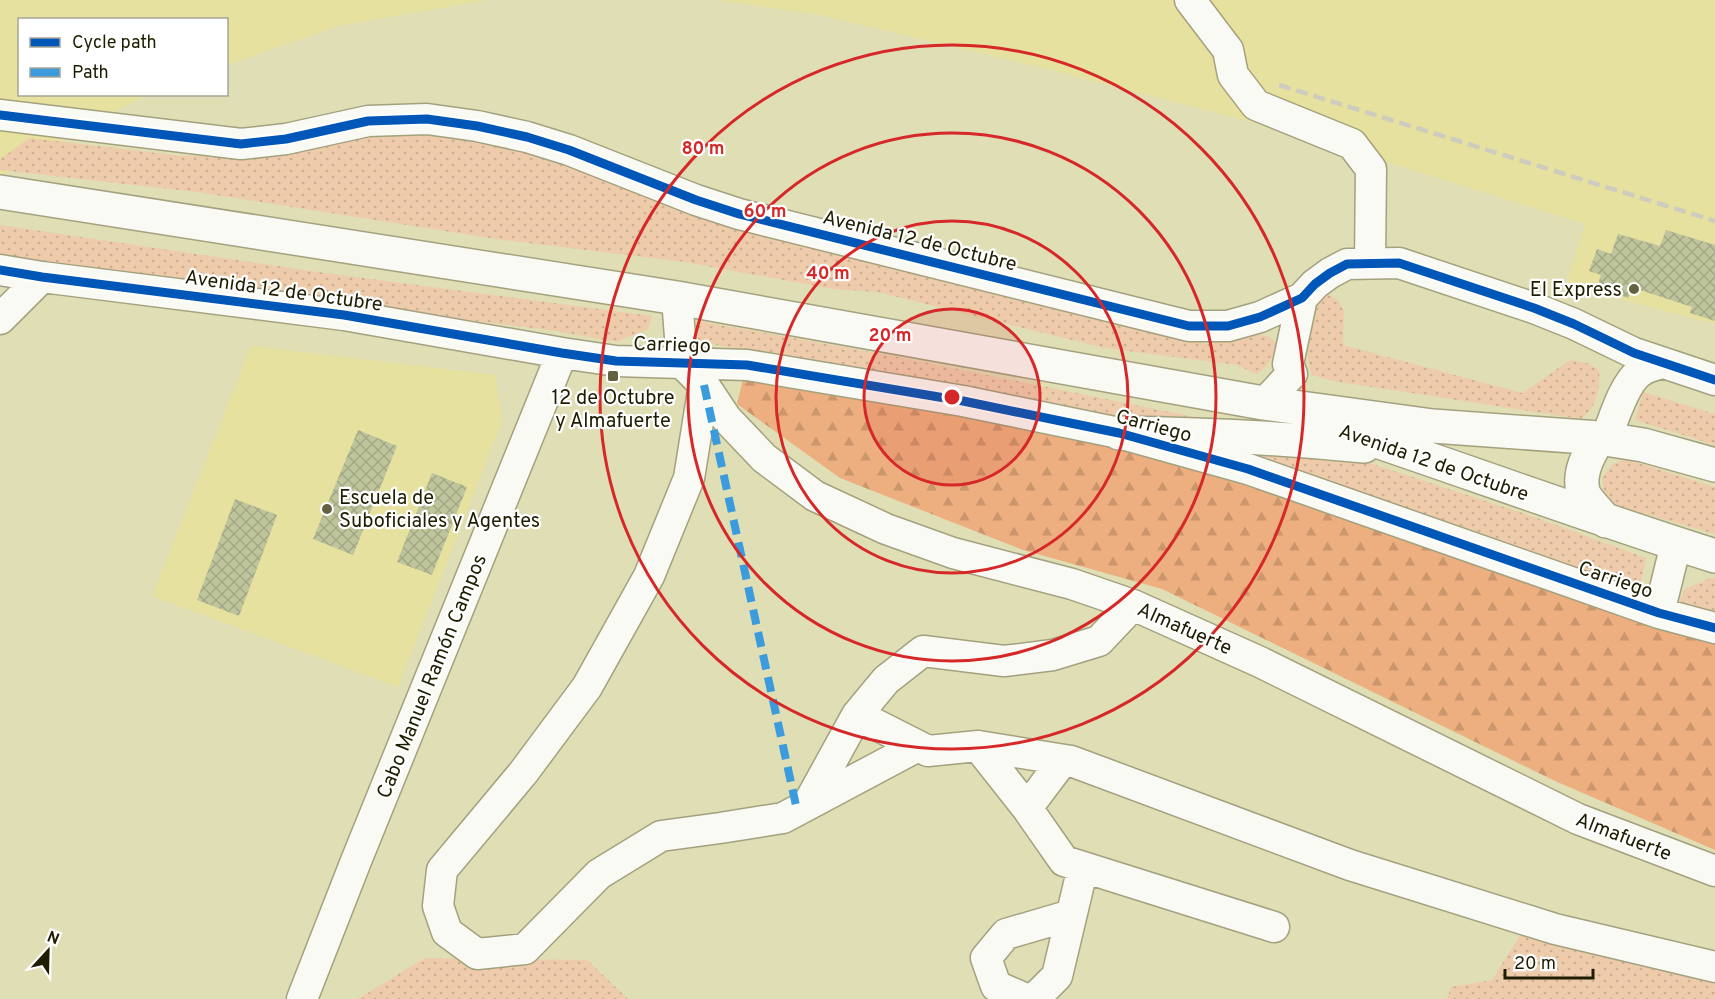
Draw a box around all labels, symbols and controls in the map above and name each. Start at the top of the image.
legend [18,18,228,96]
text: Cycle path [72,32,157,55]
text: Path [72,62,109,85]
text: 80 m [681,138,725,161]
text: 60 m [743,201,787,224]
street label: Avenida 12 de Octubre [820,205,1019,279]
text: 40 m [806,263,850,286]
street label: Avenida 12 de Octubre [183,265,384,319]
place label: El Express [1530,278,1622,304]
marker: El Express [1627,282,1641,296]
text: 20 m [868,325,912,348]
street label: Carriego [633,332,711,360]
marker: 12 de Octubre y Almafuerte [606,369,620,383]
place label: 12 de Octubre y Almafuerte [552,386,674,435]
centre of rings [942,387,962,407]
street label: Carriego [1113,404,1194,450]
street label: Avenida 12 de Octubre [1335,419,1532,509]
place label: Escuela de Suboficiales y Agentes [339,486,540,535]
marker: Escuela de Suboficiales y Agentes [320,502,334,516]
street label: Cabo Manuel Ramón Campos [372,551,494,803]
street label: Carriego [1574,556,1656,606]
street label: Almafuerte [1133,597,1236,662]
street label: Almafuerte [1572,808,1675,868]
north arrow [18,921,78,981]
text: N [44,928,62,950]
scale bar [1505,942,1594,980]
text: 20 m [1514,953,1556,976]

